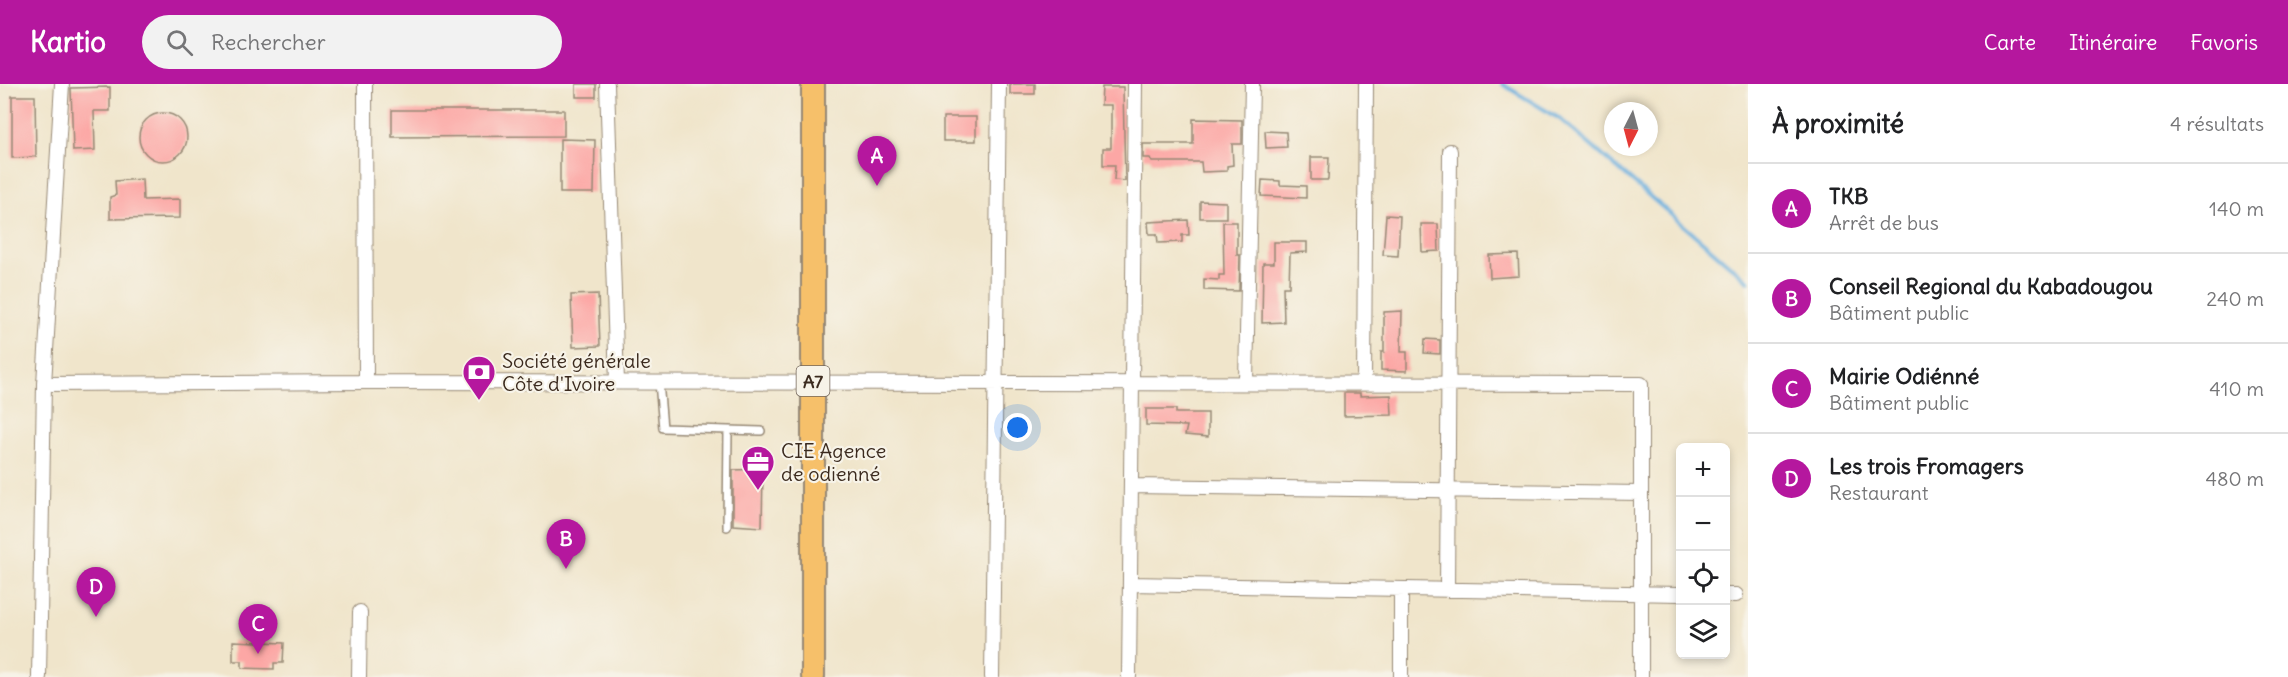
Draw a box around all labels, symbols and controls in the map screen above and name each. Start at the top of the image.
search box [142,15,562,69]
text: Kartio [30,24,106,60]
icon: search [163,26,196,59]
text: Rechercher [211,28,326,56]
text: Carte [1984,29,2036,56]
text: Itinéraire [2069,29,2157,56]
text: Favoris [2190,29,2258,56]
north arrow [1604,102,1658,156]
text: À proximité [1772,107,1904,140]
text: 4 résultats [2170,111,2264,136]
pin: A [858,136,896,186]
text: TKB [1829,182,1869,210]
text: A [1785,196,1798,221]
text: 140 m [2209,196,2264,221]
text: Arrêt de bus [1829,210,1939,235]
text: Conseil Regional du Kabadougou [1829,272,2153,300]
text: B [1785,286,1798,311]
text: 240 m [2206,286,2264,311]
text: Bâtiment public [1829,300,1969,325]
place label: Société générale Côte d'Ivoire [502,348,651,396]
bank icon: Société générale Côte d'Ivoire [461,354,497,401]
text: Mairie Odiénné [1829,362,1979,390]
road number: A7 [796,366,830,396]
text: C [1785,376,1798,401]
text: 410 m [2209,376,2264,401]
text: Bâtiment public [1829,390,1969,415]
your location [1003,413,1032,442]
place label: CIE Agence de odienné [781,438,886,486]
map controls [1676,443,1730,659]
button: + [1676,443,1730,497]
office icon: CIE Agence de odienné [740,444,776,491]
text: Les trois Fromagers [1829,452,2024,480]
text: D [1784,466,1799,491]
text: 480 m [2205,466,2264,491]
text: Restaurant [1829,480,1928,505]
button: − [1676,497,1730,551]
pin: B [546,520,586,569]
button: locate [1676,551,1730,605]
pin: D [76,568,116,617]
pin: C [238,604,278,654]
button: layers [1676,605,1730,659]

